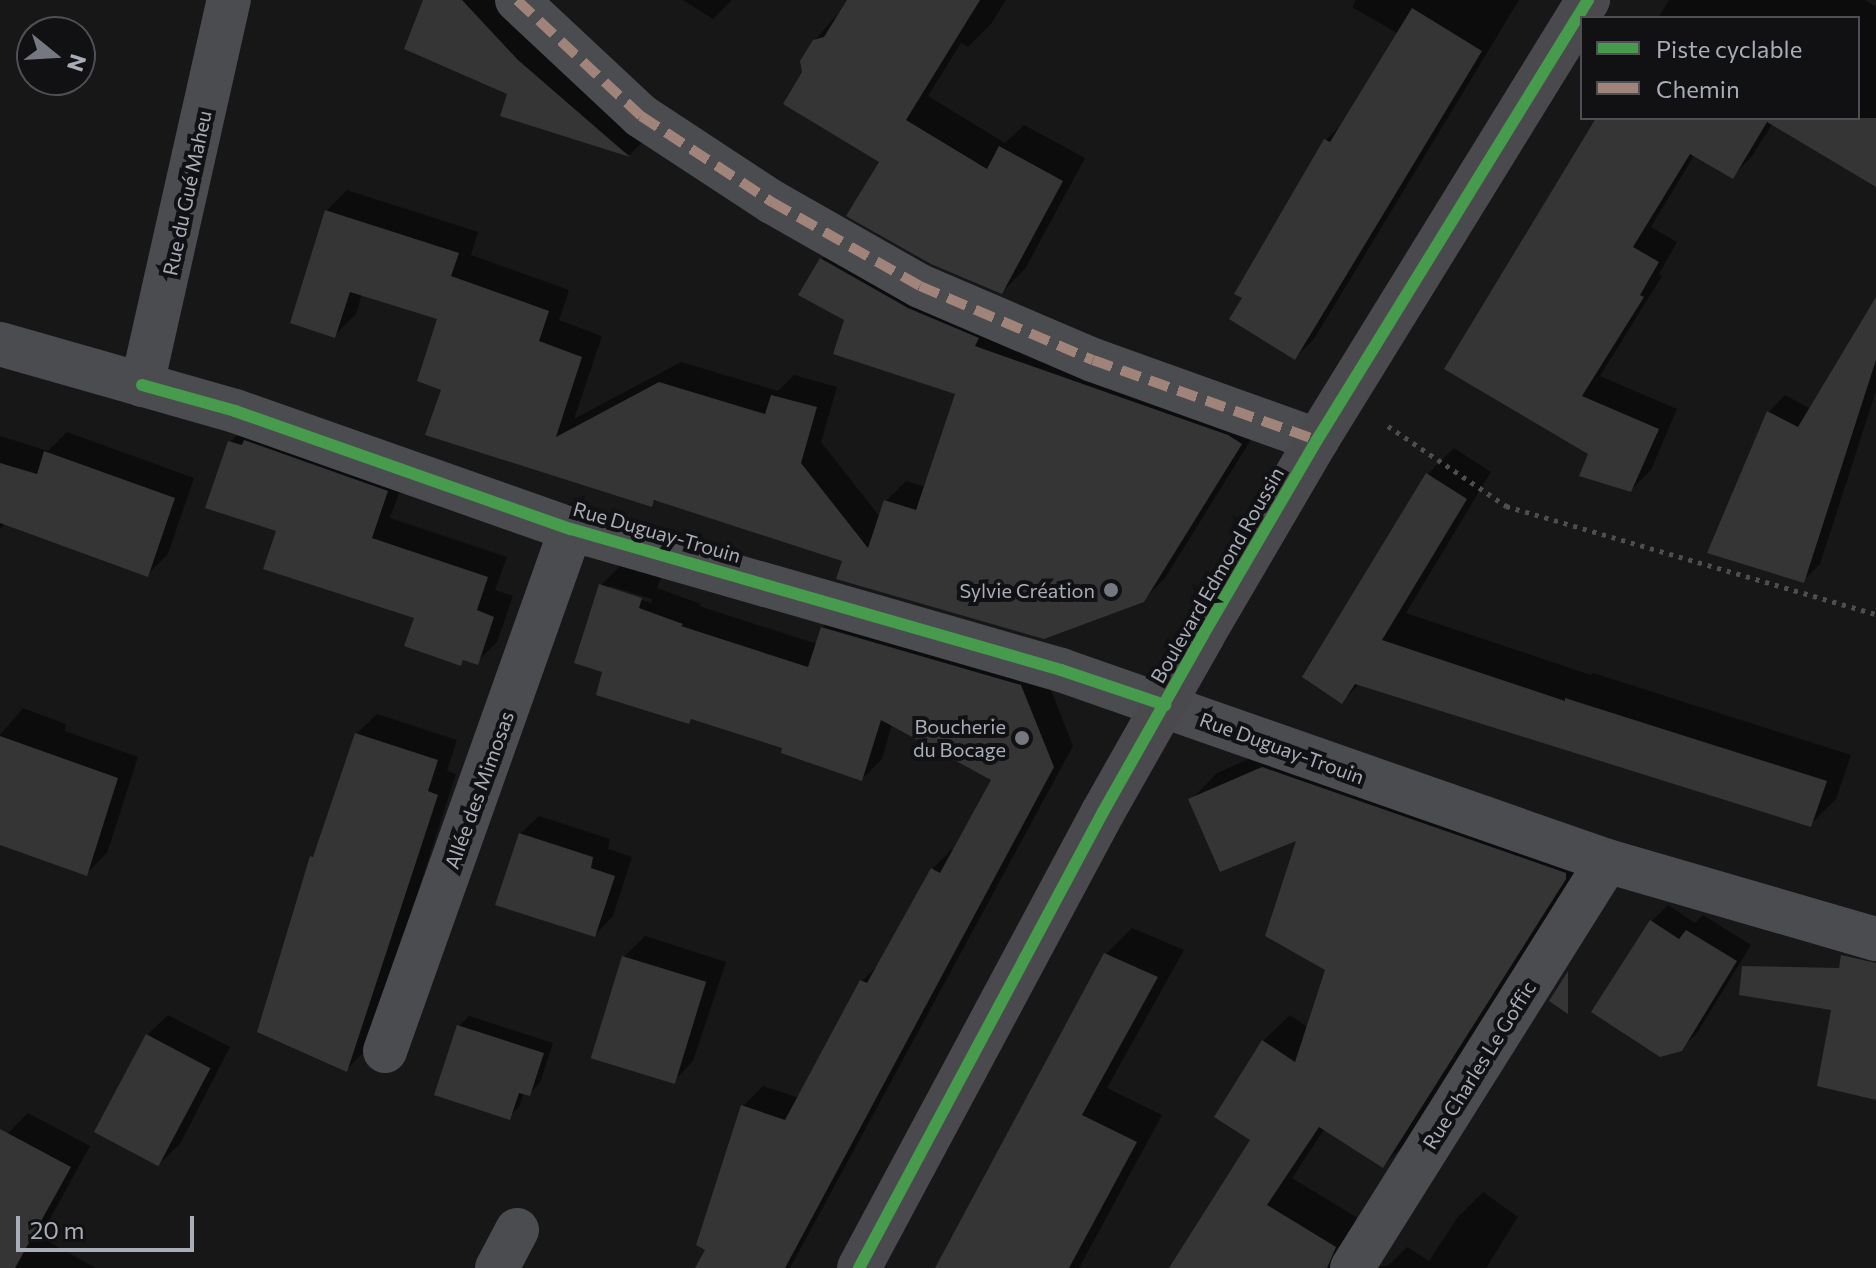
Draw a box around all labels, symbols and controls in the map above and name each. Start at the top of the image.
north arrow [16,16,96,96]
legend [1580,16,1860,120]
text: Piste cyclable [1656,34,1802,63]
text: N [62,51,93,75]
text: Chemin [1656,74,1740,103]
street label: Rue du Gué Maheu [158,108,216,278]
street label: Boulevard Edmond Roussin [1145,463,1289,687]
street label: Rue Duguay-Trouin [570,497,744,567]
place label: Sylvie Création [959,578,1095,602]
marker: Sylvie Création [1102,581,1120,599]
street label: Rue Duguay-Trouin [1197,707,1367,789]
street label: Allée des Mimosas [439,708,519,872]
place label: Boucherie du Bocage [913,714,1006,761]
marker: Boucherie du Bocage [1013,729,1031,747]
street label: Rue Charles Le Goffic [1418,977,1540,1153]
scale bar [20,1200,198,1250]
text: 20 m [30,1215,84,1244]

